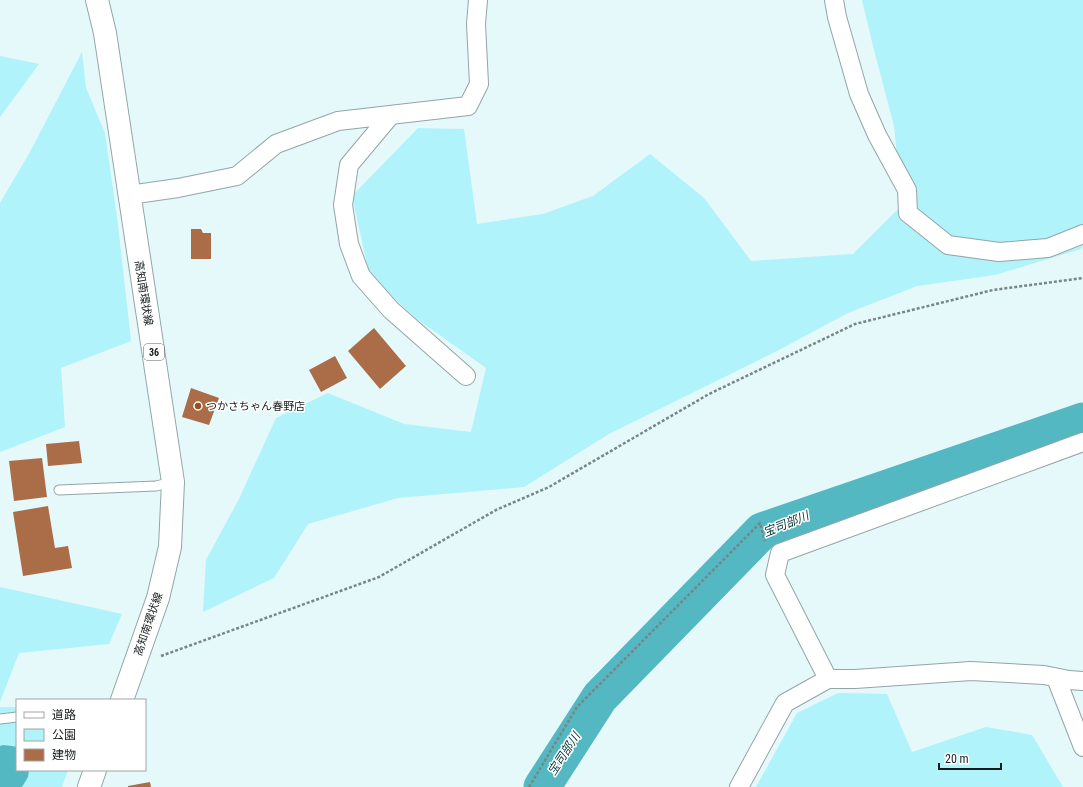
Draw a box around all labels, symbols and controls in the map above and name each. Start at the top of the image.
street label: 高知南環状線 [132,259,155,327]
road number: 36 [144,344,164,360]
place label: つかさちゃん春野店 [206,400,305,413]
marker: つかさちゃん春野店 [193,401,203,411]
water label: 宝司部川 [761,508,813,539]
street label: 高知南環状線 [132,591,165,657]
legend [16,699,146,771]
text: 道路 [52,708,76,722]
text: 公園 [52,728,76,742]
water label: 宝司部川 [545,728,584,778]
scale bar [939,745,1001,771]
text: 建物 [52,748,76,762]
text: 20 m [945,752,969,766]

